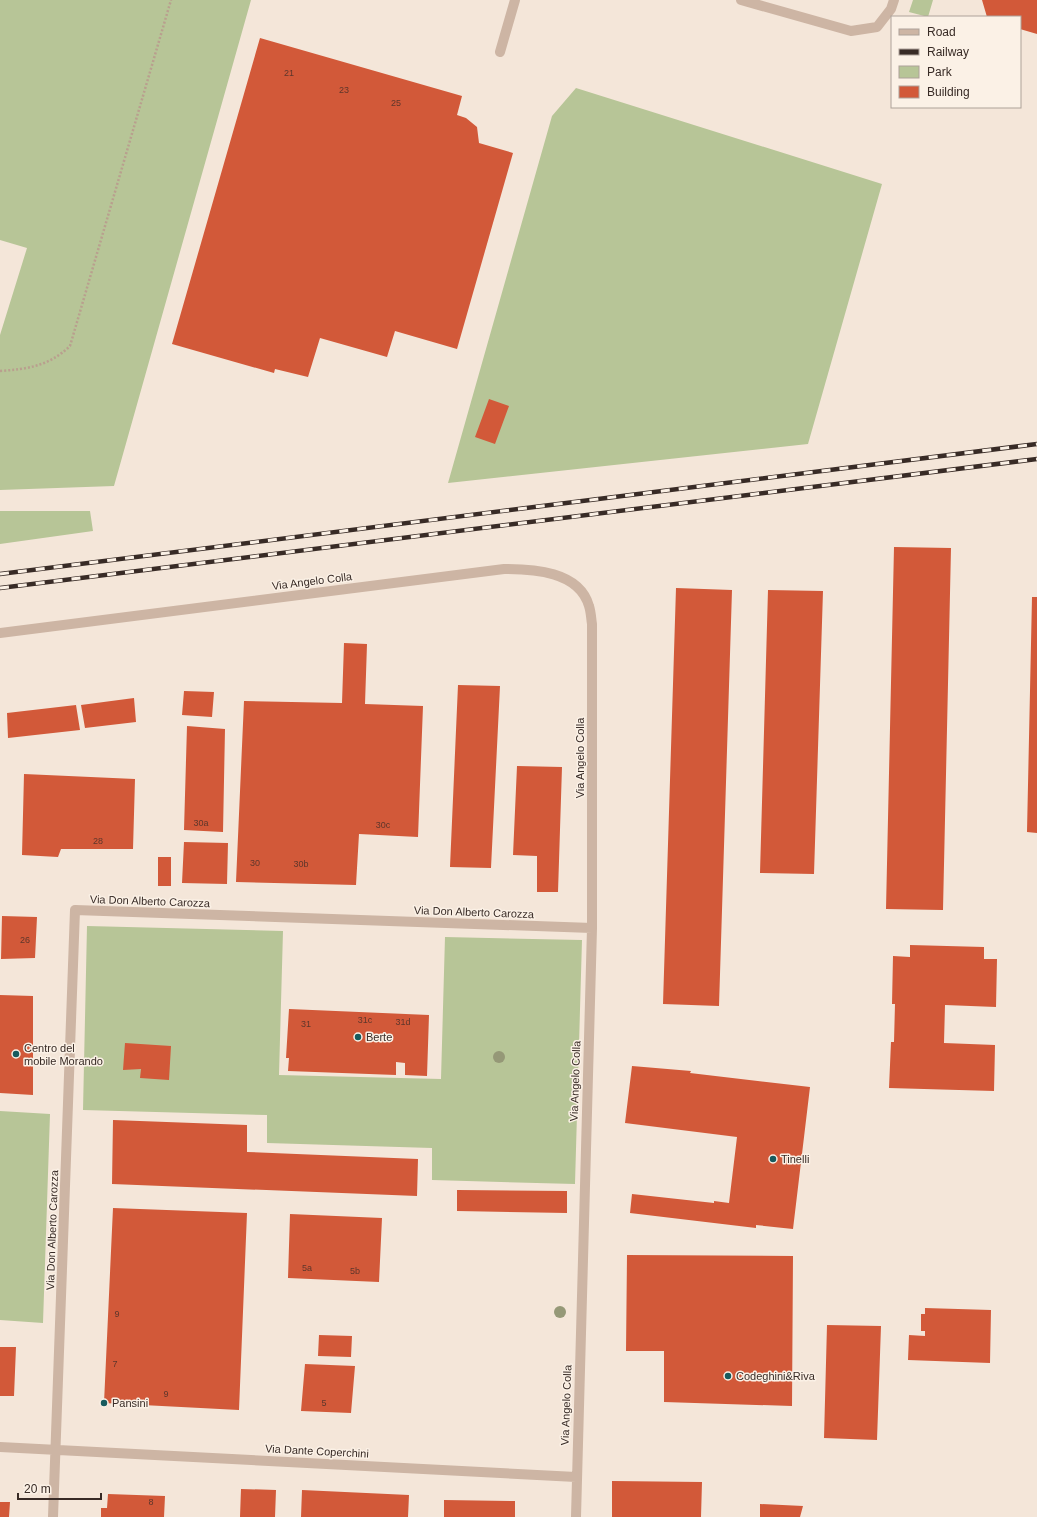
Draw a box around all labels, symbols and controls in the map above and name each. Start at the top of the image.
legend [891,16,1021,108]
text: Road [927,25,956,39]
text: Railway [927,45,969,59]
text: Park [927,65,953,79]
house number: 21 [284,68,294,78]
house number: 23 [339,85,349,95]
text: Building [927,85,970,99]
house number: 25 [391,98,401,108]
street label: Via Angelo Colla [271,570,354,592]
street label: Via Angelo Colla [574,717,586,798]
house number: 30a [193,818,209,828]
house number: 30c [376,820,391,830]
house number: 28 [93,836,103,846]
house number: 30 [250,858,260,868]
house number: 30b [293,859,309,869]
street label: Via Don Alberto Carozza [90,893,211,909]
street label: Via Don Alberto Carozza [414,904,535,920]
house number: 26 [20,935,30,945]
house number: 31c [358,1015,373,1025]
house number: 31d [395,1017,411,1027]
house number: 31 [301,1019,311,1029]
place label: Berte [366,1031,392,1043]
marker: Berte [353,1032,363,1042]
street label: Via Angelo Colla [568,1040,582,1121]
place label: Centro del mobile Morando [24,1042,103,1067]
marker: Centro del mobile Morando [11,1049,21,1059]
place label: Tinelli [781,1153,809,1165]
marker: Tinelli [768,1154,778,1164]
street label: Via Don Alberto Carozza [44,1169,60,1290]
house number: 5a [302,1263,312,1273]
house number: 5b [350,1266,360,1276]
house number: 9 [114,1309,120,1319]
house number: 7 [112,1359,118,1369]
street label: Via Angelo Colla [559,1364,573,1445]
place label: Codeghini&Riva [736,1370,816,1382]
marker: Codeghini&Riva [723,1371,733,1381]
house number: 9 [163,1389,169,1399]
place label: Pansini [112,1397,148,1409]
marker: Pansini [99,1398,109,1408]
house number: 5 [321,1398,327,1408]
street label: Via Dante Coperchini [265,1442,369,1460]
scale bar [18,1475,101,1501]
text: 20 m [24,1482,51,1496]
house number: 8 [148,1497,154,1507]

